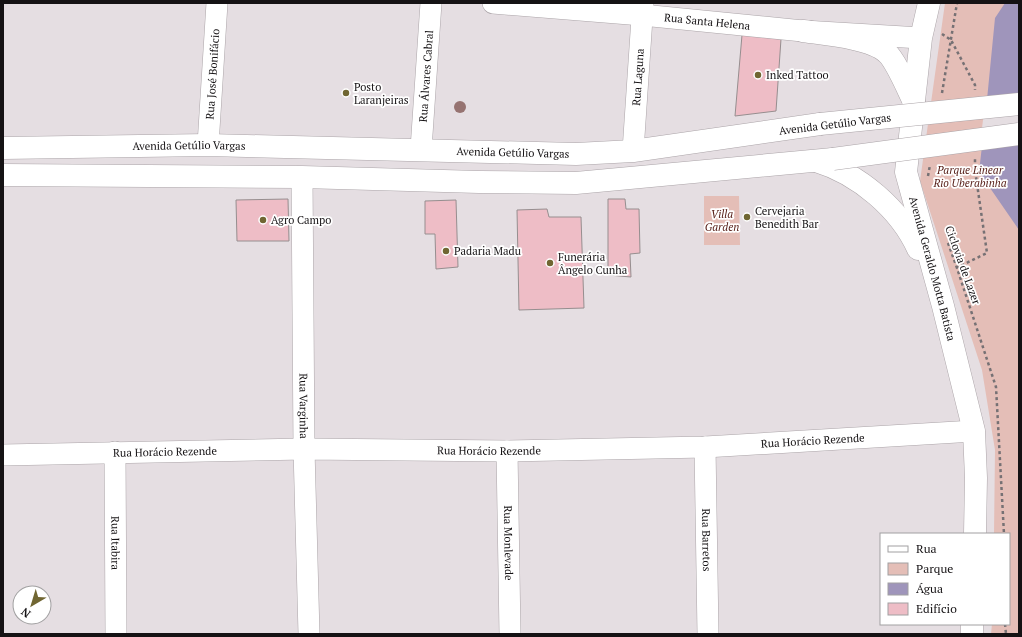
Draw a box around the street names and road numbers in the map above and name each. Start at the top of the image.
street label: Rua Santa Helena [663,10,751,33]
street label: Rua José Bonifácio [203,28,222,120]
street label: Rua Álvares Cabral [416,30,436,123]
street label: Rua Laguna [629,48,647,106]
street label: Avenida Getúlio Vargas [778,110,892,138]
street label: Avenida Getúlio Vargas [132,138,246,153]
street label: Avenida Getúlio Vargas [456,144,570,161]
street label: Avenida Geraldo Motta Batista [906,195,959,343]
street label: Ciclovia de Lazer [942,224,984,307]
street label: Rua Varginha [296,373,311,439]
street label: Rua Horácio Rezende [760,430,865,451]
street label: Rua Horácio Rezende [437,443,542,458]
street label: Rua Horácio Rezende [113,444,218,460]
street label: Rua Monlevade [501,505,516,581]
street label: Rua Barretos [699,508,714,572]
street label: Rua Itabira [108,516,123,571]

